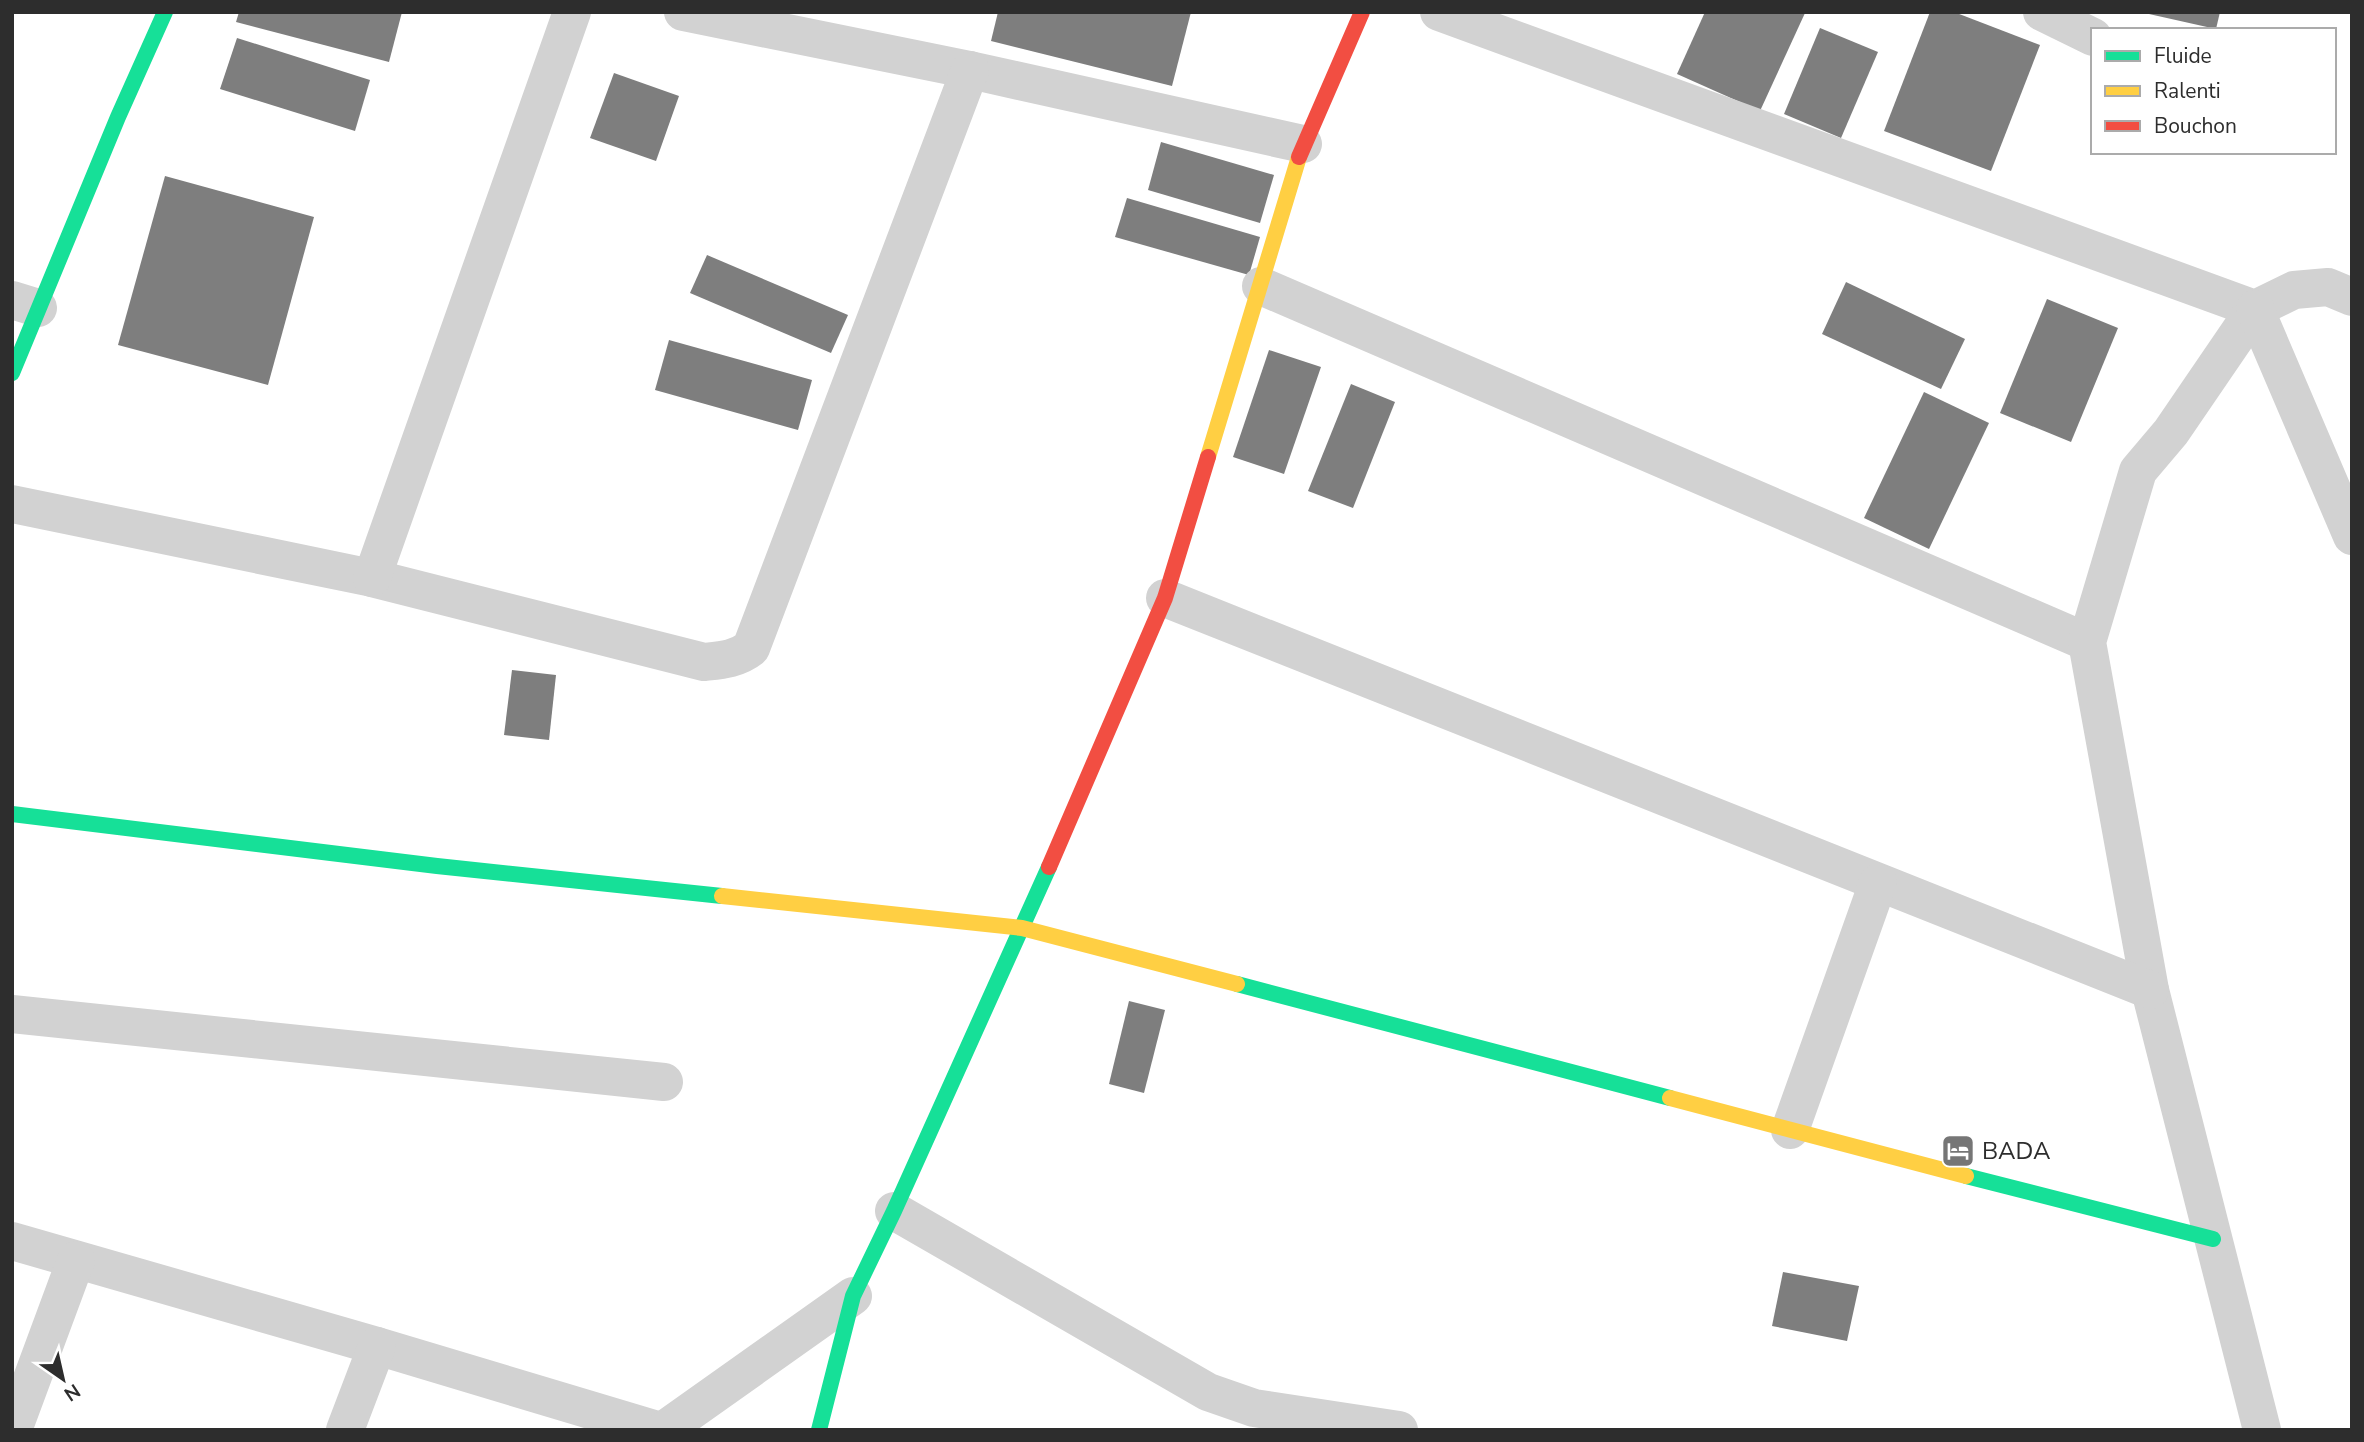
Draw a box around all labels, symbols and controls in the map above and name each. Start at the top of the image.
legend [2091,28,2336,154]
text: Fluide [2154,42,2212,70]
text: Ralenti [2154,77,2221,105]
text: Bouchon [2154,112,2237,140]
hotel icon: BADA [1939,1132,1977,1170]
place label: BADA [1982,1135,2051,1167]
north arrow [28,1344,98,1414]
text: N [59,1378,85,1407]

